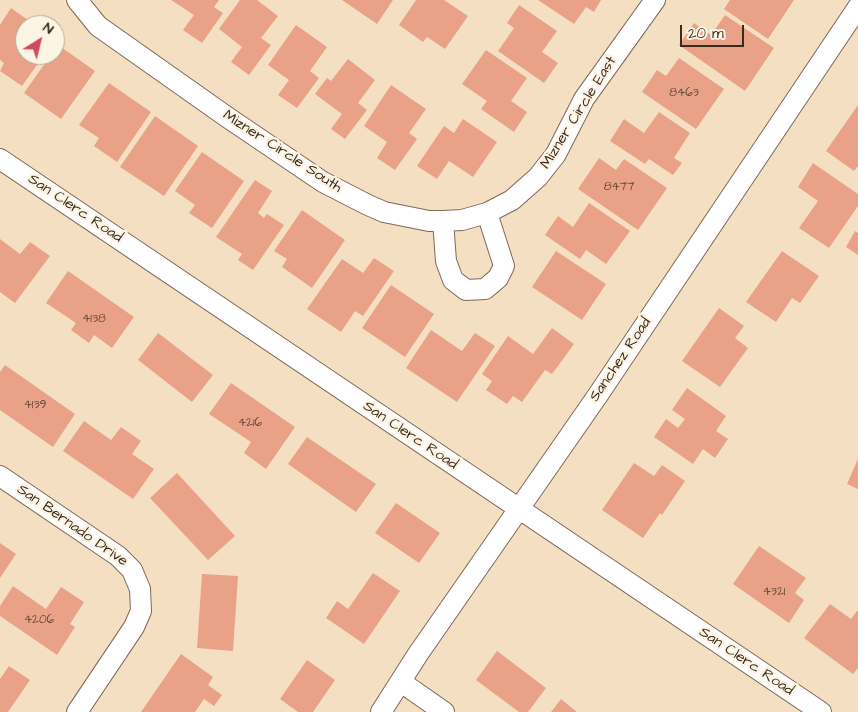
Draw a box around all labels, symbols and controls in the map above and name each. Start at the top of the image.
north arrow [15,15,65,65]
scale bar [683,15,747,47]
text: N [39,18,58,39]
text: 20 m [688,23,724,44]
street label: Mizner Circle East [537,53,621,173]
house number: 8463 [669,86,699,100]
street label: Mizner Circle South [219,107,345,197]
street label: San Clerc Road [24,171,126,247]
house number: 8477 [604,180,634,194]
house number: 4138 [82,312,106,326]
street label: Sanchez Road [586,314,656,406]
house number: 4139 [24,398,46,412]
street label: San Clerc Road [359,398,461,474]
house number: 4216 [238,416,262,430]
street label: San Bernado Drive [13,481,131,571]
house number: 4321 [763,585,785,599]
house number: 4206 [24,613,54,627]
street label: San Clerc Road [695,624,797,700]

